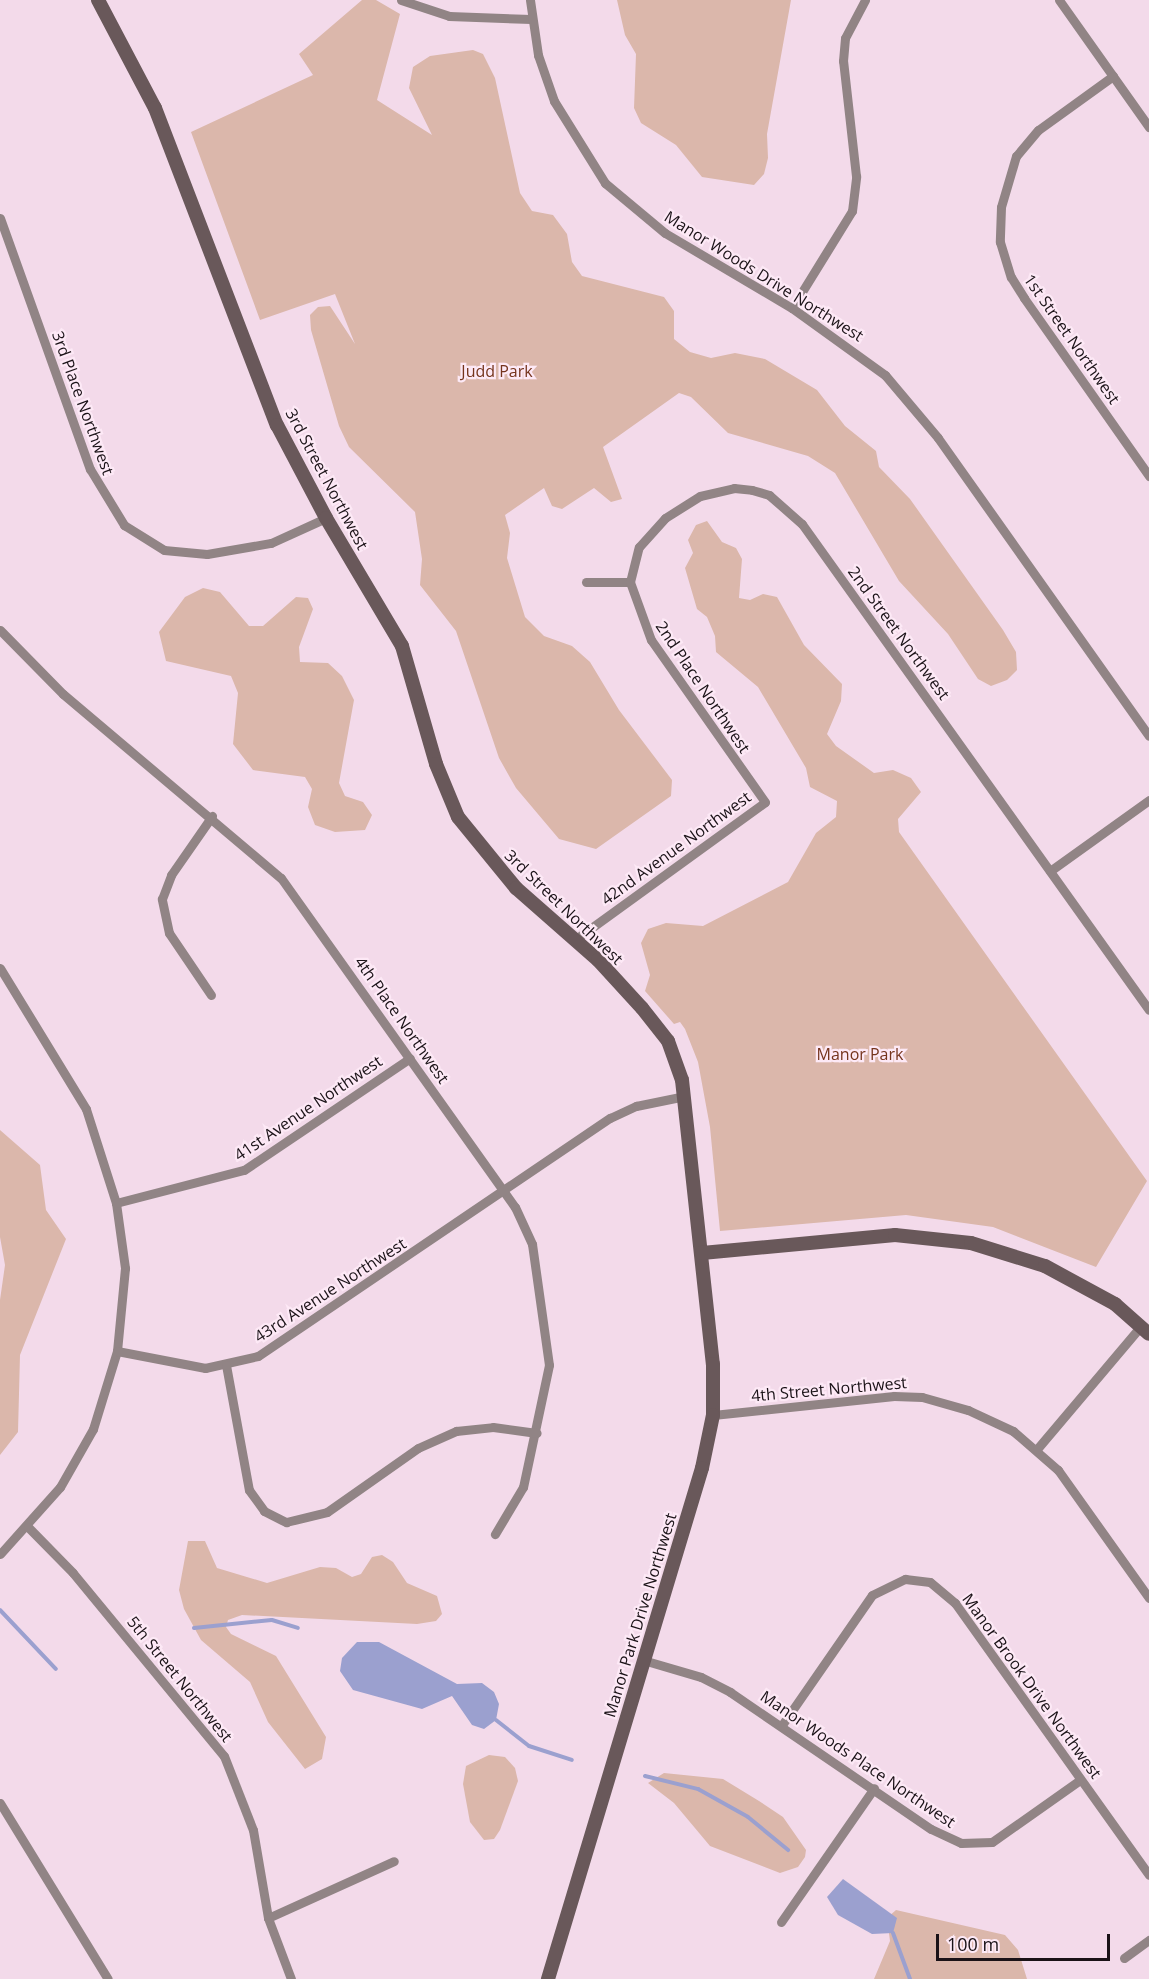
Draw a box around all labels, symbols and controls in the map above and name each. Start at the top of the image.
street label: Manor Woods Drive Northwest [661,207,867,345]
street label: 1st Street Northwest [1020,270,1124,408]
street label: 3rd Place Northwest [48,329,118,477]
park label: Judd Park [461,361,533,381]
street label: 3rd Street Northwest [282,405,372,553]
street label: 2nd Street Northwest [844,563,954,703]
street label: 2nd Place Northwest [652,618,754,756]
street label: 42nd Avenue Northwest [597,787,755,909]
street label: 3rd Street Northwest [501,846,627,968]
street label: 4th Place Northwest [351,953,453,1087]
park label: Manor Park [817,1044,903,1064]
street label: 41st Avenue Northwest [230,1051,386,1165]
street label: 43rd Avenue Northwest [251,1234,409,1346]
street label: 4th Street Northwest [750,1373,908,1405]
street label: Manor Park Drive Northwest [600,1510,680,1720]
street label: Manor Brook Drive Northwest [958,1590,1106,1782]
street label: 5th Street Northwest [123,1612,237,1746]
street label: Manor Woods Place Northwest [757,1687,959,1831]
scale bar [939,1922,1113,1960]
text: 100 m [947,1932,999,1956]

